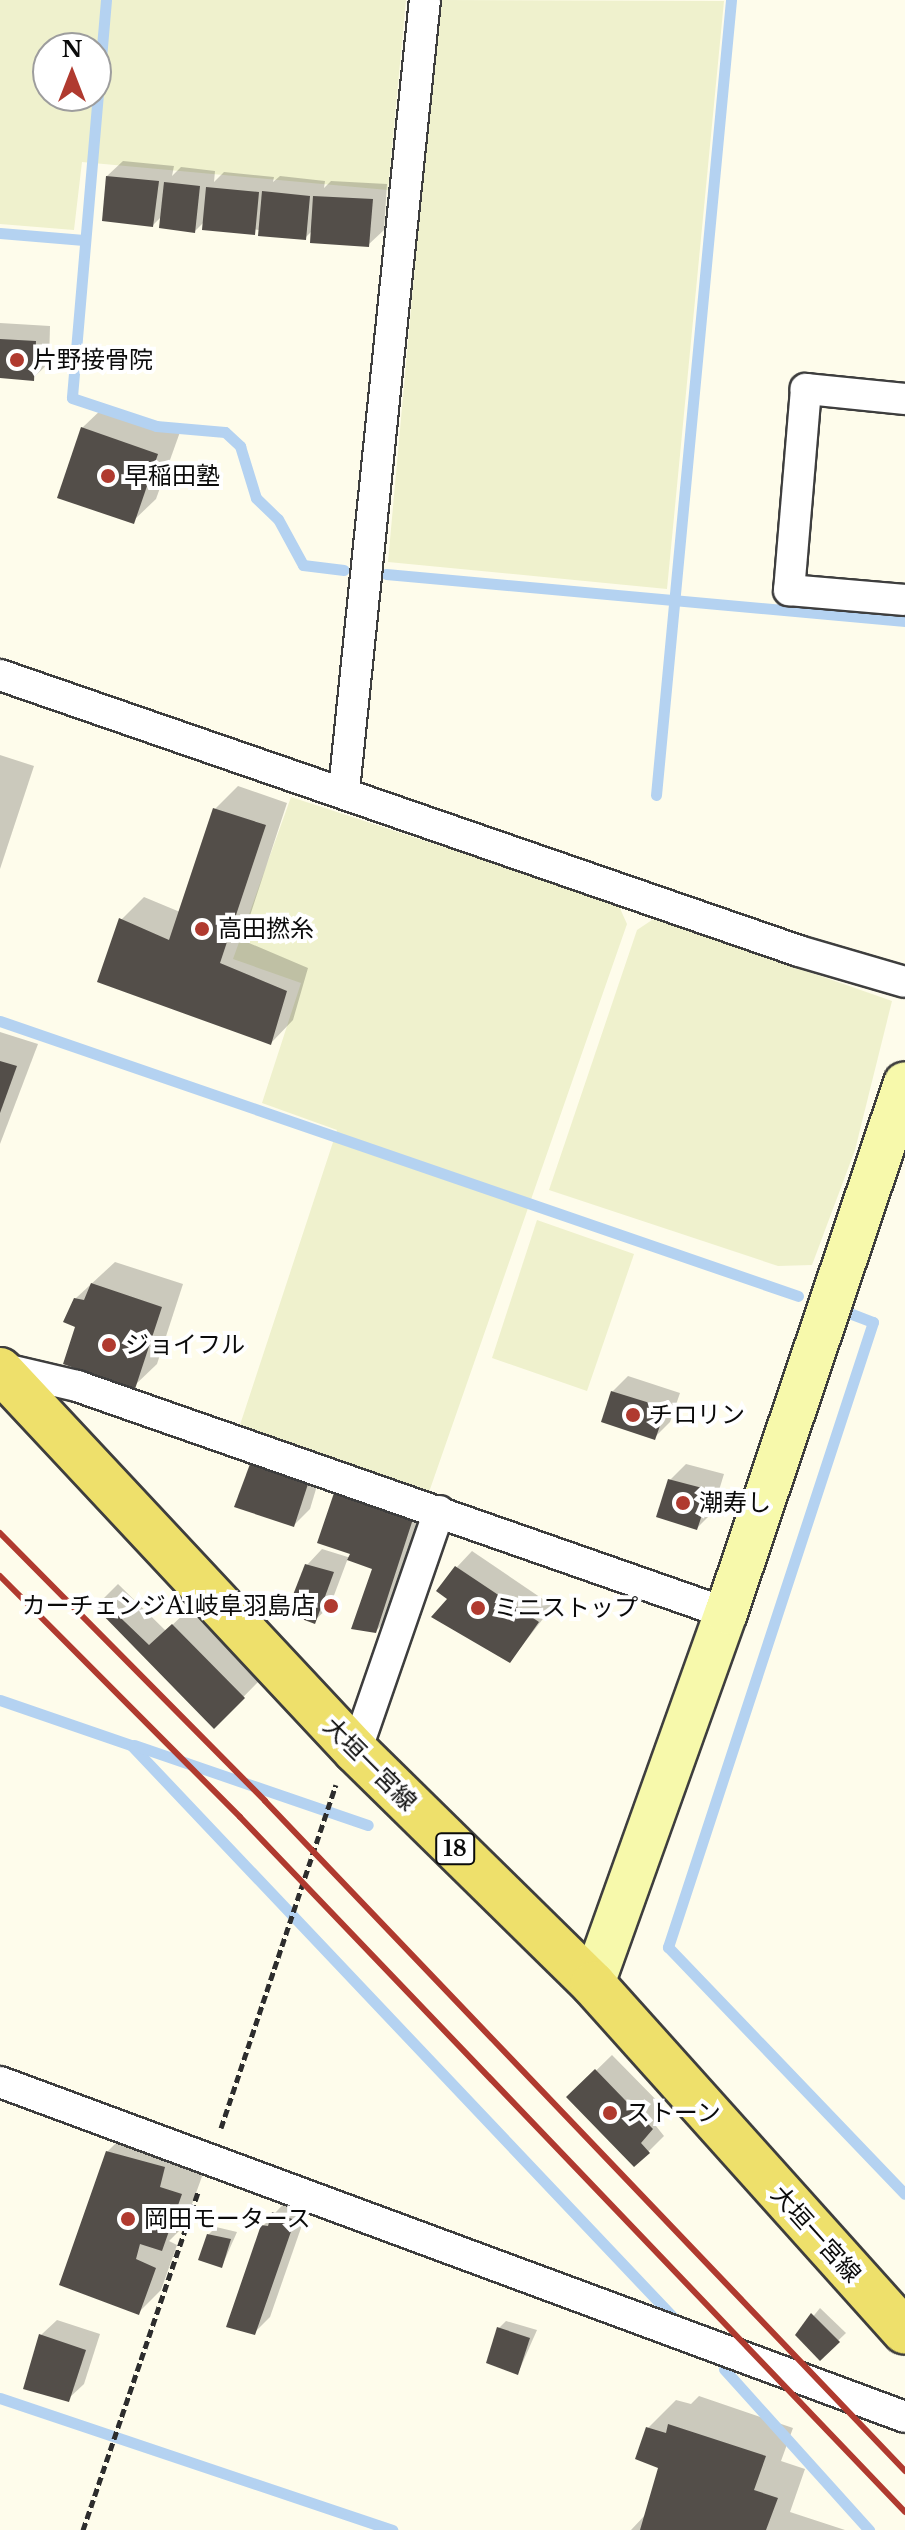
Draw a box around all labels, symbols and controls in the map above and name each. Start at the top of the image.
north arrow [32,32,112,112]
text: N [62,36,82,63]
place label: 片野接骨院 [33,346,153,374]
marker: 片野接骨院 [8,351,26,369]
place label: 早稲田塾 [124,462,220,490]
marker: 早稲田塾 [99,467,117,485]
place label: 高田撚糸 [218,915,314,943]
marker: 高田撚糸 [193,920,211,938]
place label: ジョイフル [125,1331,245,1359]
marker: ジョイフル [100,1336,118,1354]
place label: チロリン [649,1401,745,1429]
marker: チロリン [624,1406,642,1424]
place label: 潮寿し [699,1489,771,1517]
marker: 潮寿し [674,1494,692,1512]
place label: カーチェンジA1岐阜羽島店 [22,1592,315,1620]
place label: ミニストップ [494,1594,638,1622]
marker: カーチェンジA1岐阜羽島店 [322,1597,340,1615]
marker: ミニストップ [469,1599,487,1617]
street label: 大垣一宮線 [317,1711,423,1817]
road number: 18 [435,1831,475,1867]
place label: ストーン [626,2099,722,2127]
marker: ストーン [601,2104,619,2122]
street label: 大垣一宮線 [765,2180,867,2288]
place label: 岡田モータース [144,2205,312,2233]
marker: 岡田モータース [119,2210,137,2228]

